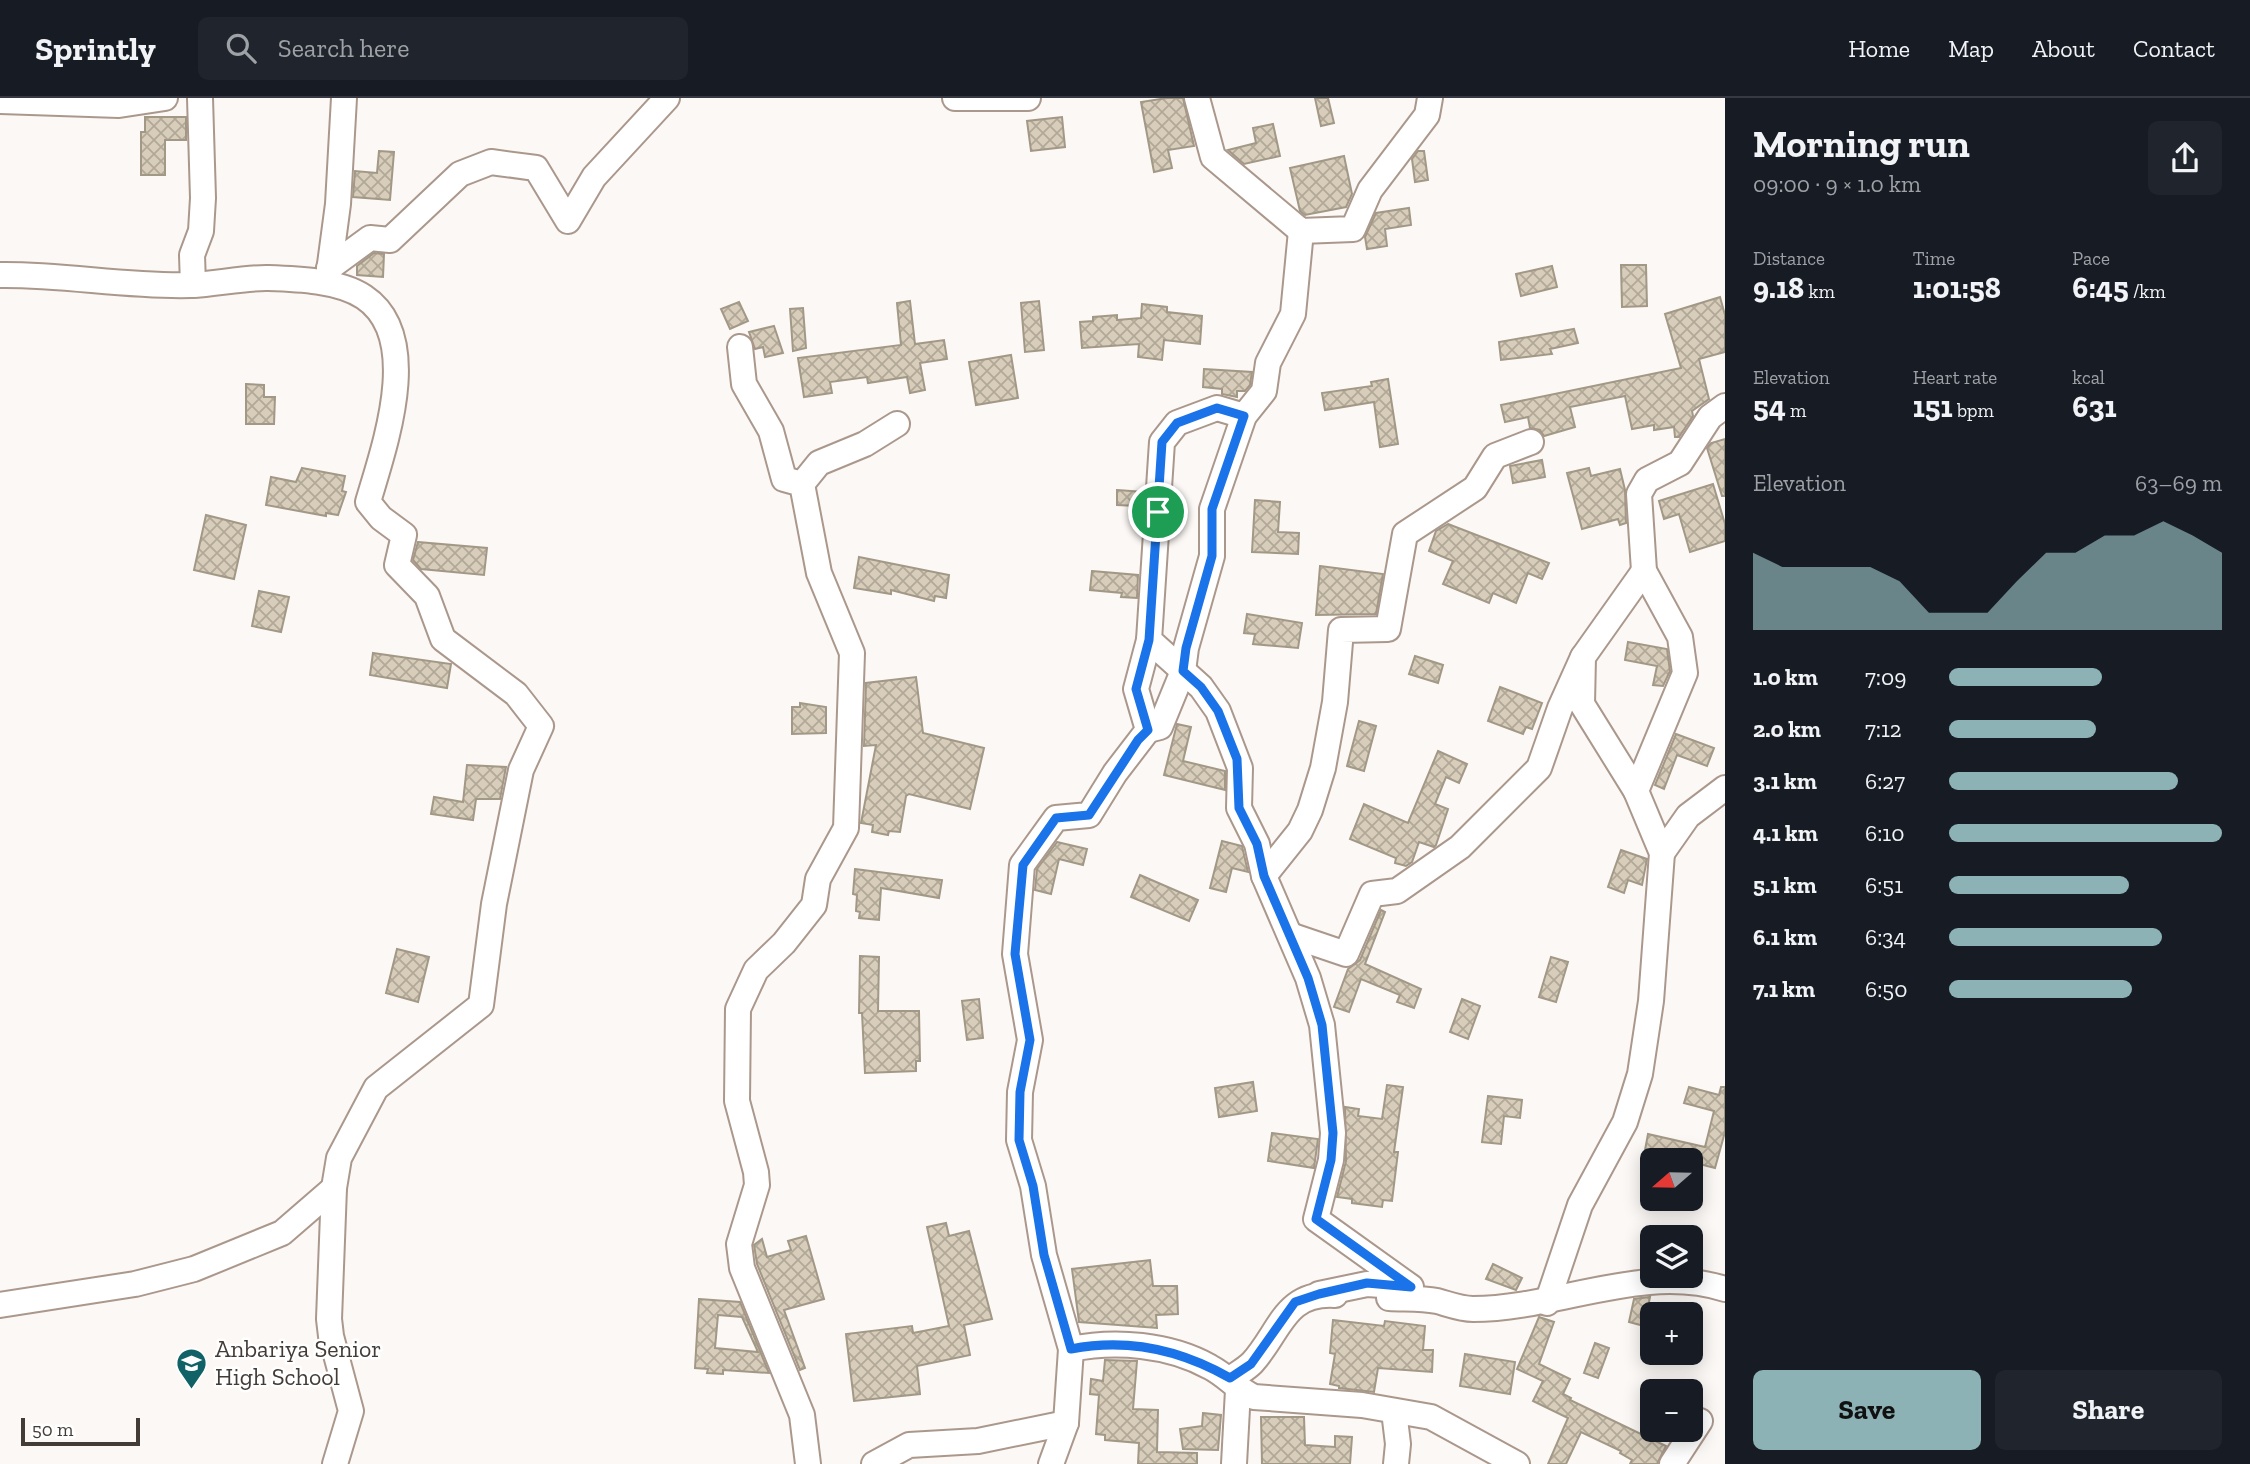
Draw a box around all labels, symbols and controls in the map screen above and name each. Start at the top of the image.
search box [198,17,688,80]
text: Sprintly [35,29,156,68]
icon: search [222,29,260,67]
text: Search here [278,32,409,64]
text: Home [1848,34,1910,63]
text: Map [1948,34,1994,63]
text: About [2032,34,2095,63]
text: Contact [2133,34,2215,63]
text: Morning run [1753,121,1970,167]
button: share [2148,121,2222,195]
text: 09:00 · 9 × 1.0 km [1753,170,1921,198]
text: Distance [1753,247,1825,270]
text: Time [1913,247,1955,270]
text: Pace [2072,247,2110,270]
text: 9.18 [1753,270,1804,306]
text: 1:01:58 [1913,270,2001,306]
text: 6:45 [2072,270,2129,306]
text: km [1804,280,1835,303]
text: /km [2129,280,2166,303]
text: Elevation [1753,366,1830,389]
text: Heart rate [1913,366,1997,389]
text: kcal [2072,366,2105,389]
text: 54 [1753,389,1786,425]
text: 151 [1913,389,1953,425]
text: 631 [2072,389,2117,425]
text: m [1786,399,1806,422]
text: bpm [1953,399,1994,422]
text: Elevation [1753,469,1846,497]
text: 63–69 m [2135,469,2222,497]
pin [1128,482,1188,542]
icon: arrive [1139,493,1177,531]
text: 1.0 km [1753,663,1818,691]
text: 7:09 [1865,663,1906,691]
text: 2.0 km [1753,715,1821,743]
text: 7:12 [1865,715,1902,743]
text: 3.1 km [1753,767,1817,795]
text: 6:27 [1865,767,1905,795]
text: 4.1 km [1753,819,1818,847]
text: 6:10 [1865,819,1904,847]
text: 5.1 km [1753,871,1817,899]
text: 6:51 [1865,871,1903,899]
text: 6.1 km [1753,923,1817,951]
text: 6:34 [1865,923,1906,951]
text: 7.1 km [1753,975,1815,1003]
text: 6:50 [1865,975,1907,1003]
north arrow [1640,1148,1703,1211]
map controls [1640,1148,1703,1442]
button: layers [1640,1225,1703,1288]
button: + [1640,1302,1703,1365]
place label: Anbariya Senior High School [215,1334,381,1391]
school or university icon: Anbariya Senior High School [175,1346,209,1390]
button: Save [1753,1370,1981,1450]
button: Share [1995,1370,2222,1450]
button: − [1640,1379,1703,1442]
scale bar [21,1415,140,1447]
text: 50 m [32,1418,73,1441]

